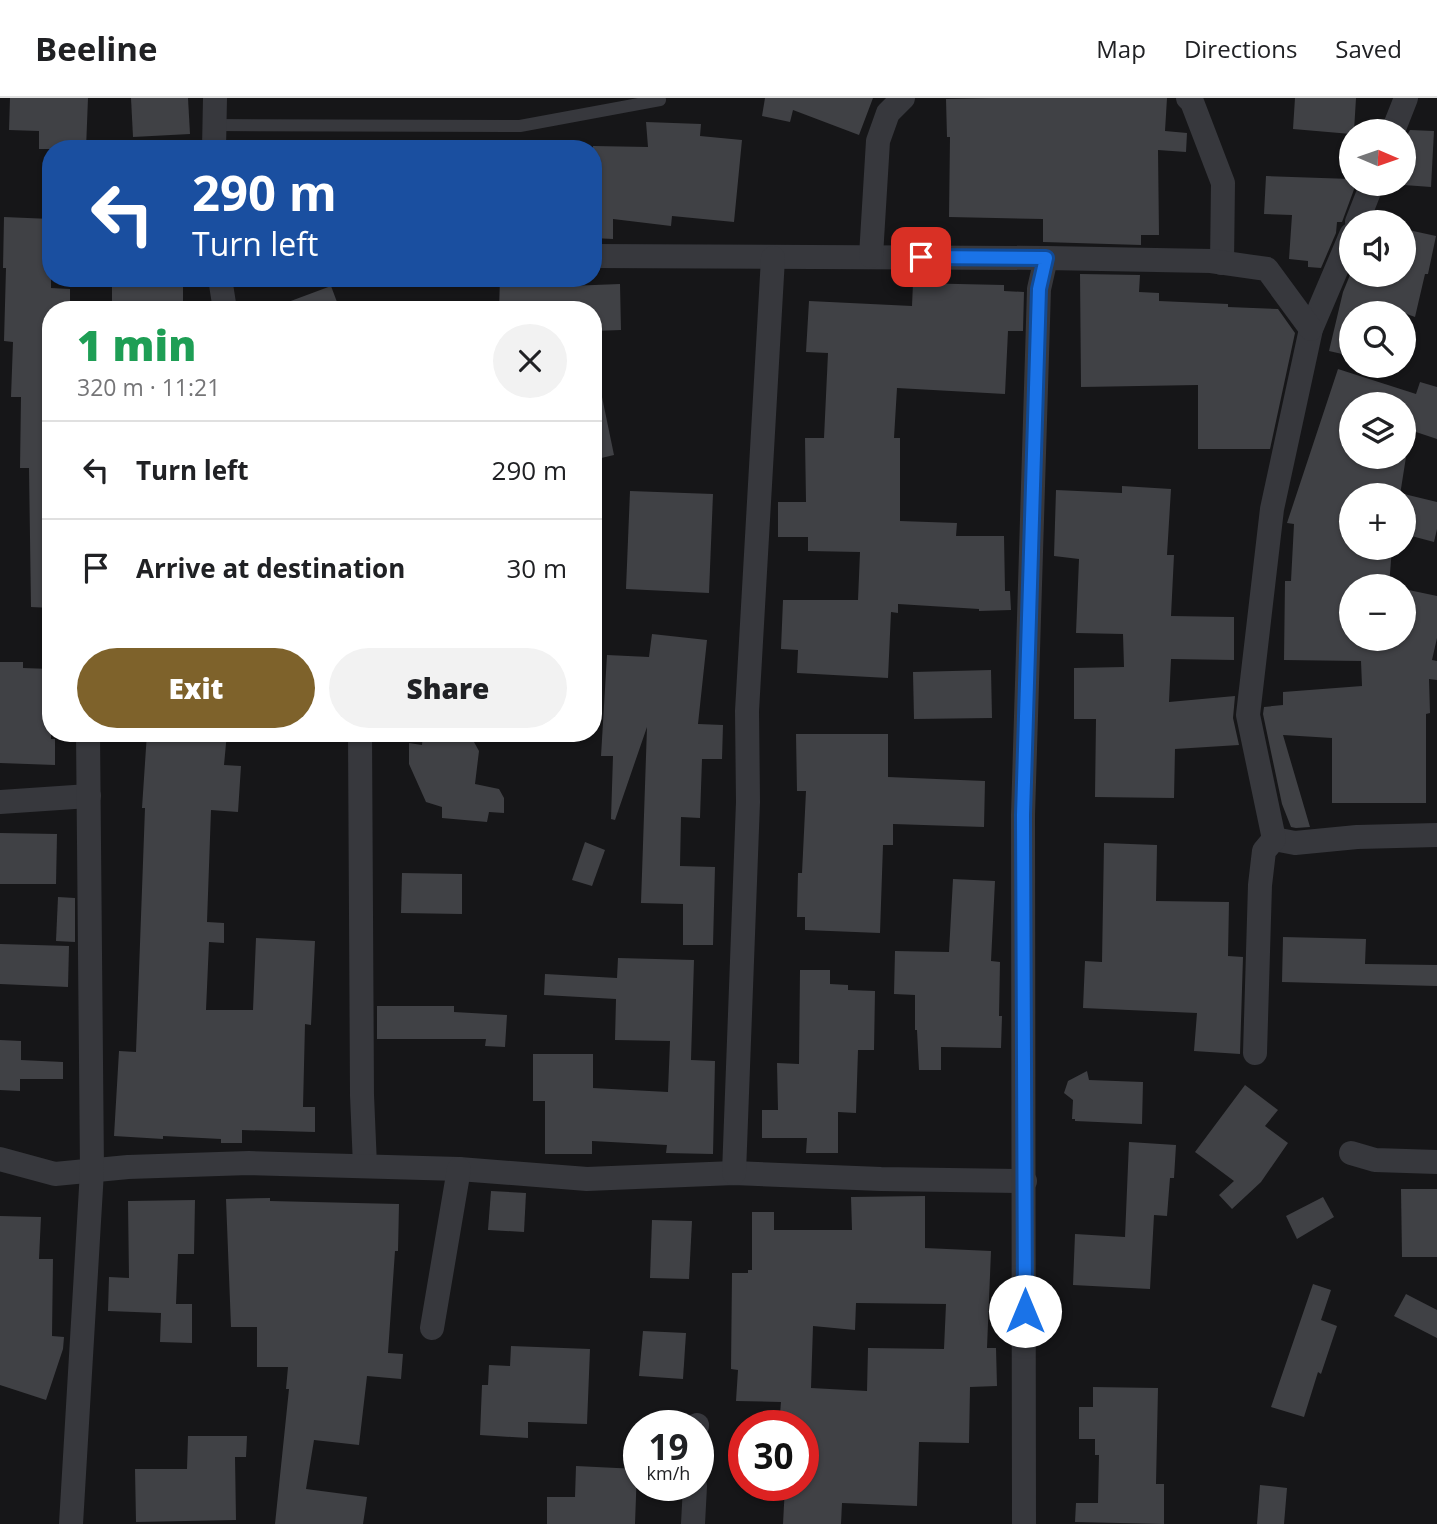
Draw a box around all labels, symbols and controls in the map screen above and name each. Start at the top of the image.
text: Beeline [35,26,158,71]
text: Map [1096,32,1146,65]
text: Directions [1184,32,1297,65]
text: Saved [1335,32,1402,65]
north arrow [1339,119,1416,196]
map controls [1339,119,1416,651]
text: 290 m [192,159,337,225]
icon: left [77,168,168,259]
button: sound [1339,210,1416,287]
text: Turn left [192,222,318,265]
pin [891,227,951,287]
icon: arrive [902,238,940,276]
button: search [1339,301,1416,378]
text: 1 min [77,316,196,373]
button: close [493,324,567,398]
text: 320 m · 11:21 [77,371,220,403]
button: layers [1339,392,1416,469]
icon: left [77,451,115,489]
text: Turn left [136,452,248,488]
text: 290 m [492,452,567,488]
button: + [1339,483,1416,560]
icon: arrive [77,549,115,587]
text: Arrive at destination [136,550,405,586]
text: 30 m [506,550,567,586]
button: − [1339,574,1416,651]
button: Exit [77,648,315,728]
button: Share [329,648,567,728]
position arrow [988,1274,1062,1348]
speed limit sign: 30 [728,1410,819,1501]
text: 19 [648,1423,689,1470]
text: km/h [647,1461,690,1485]

